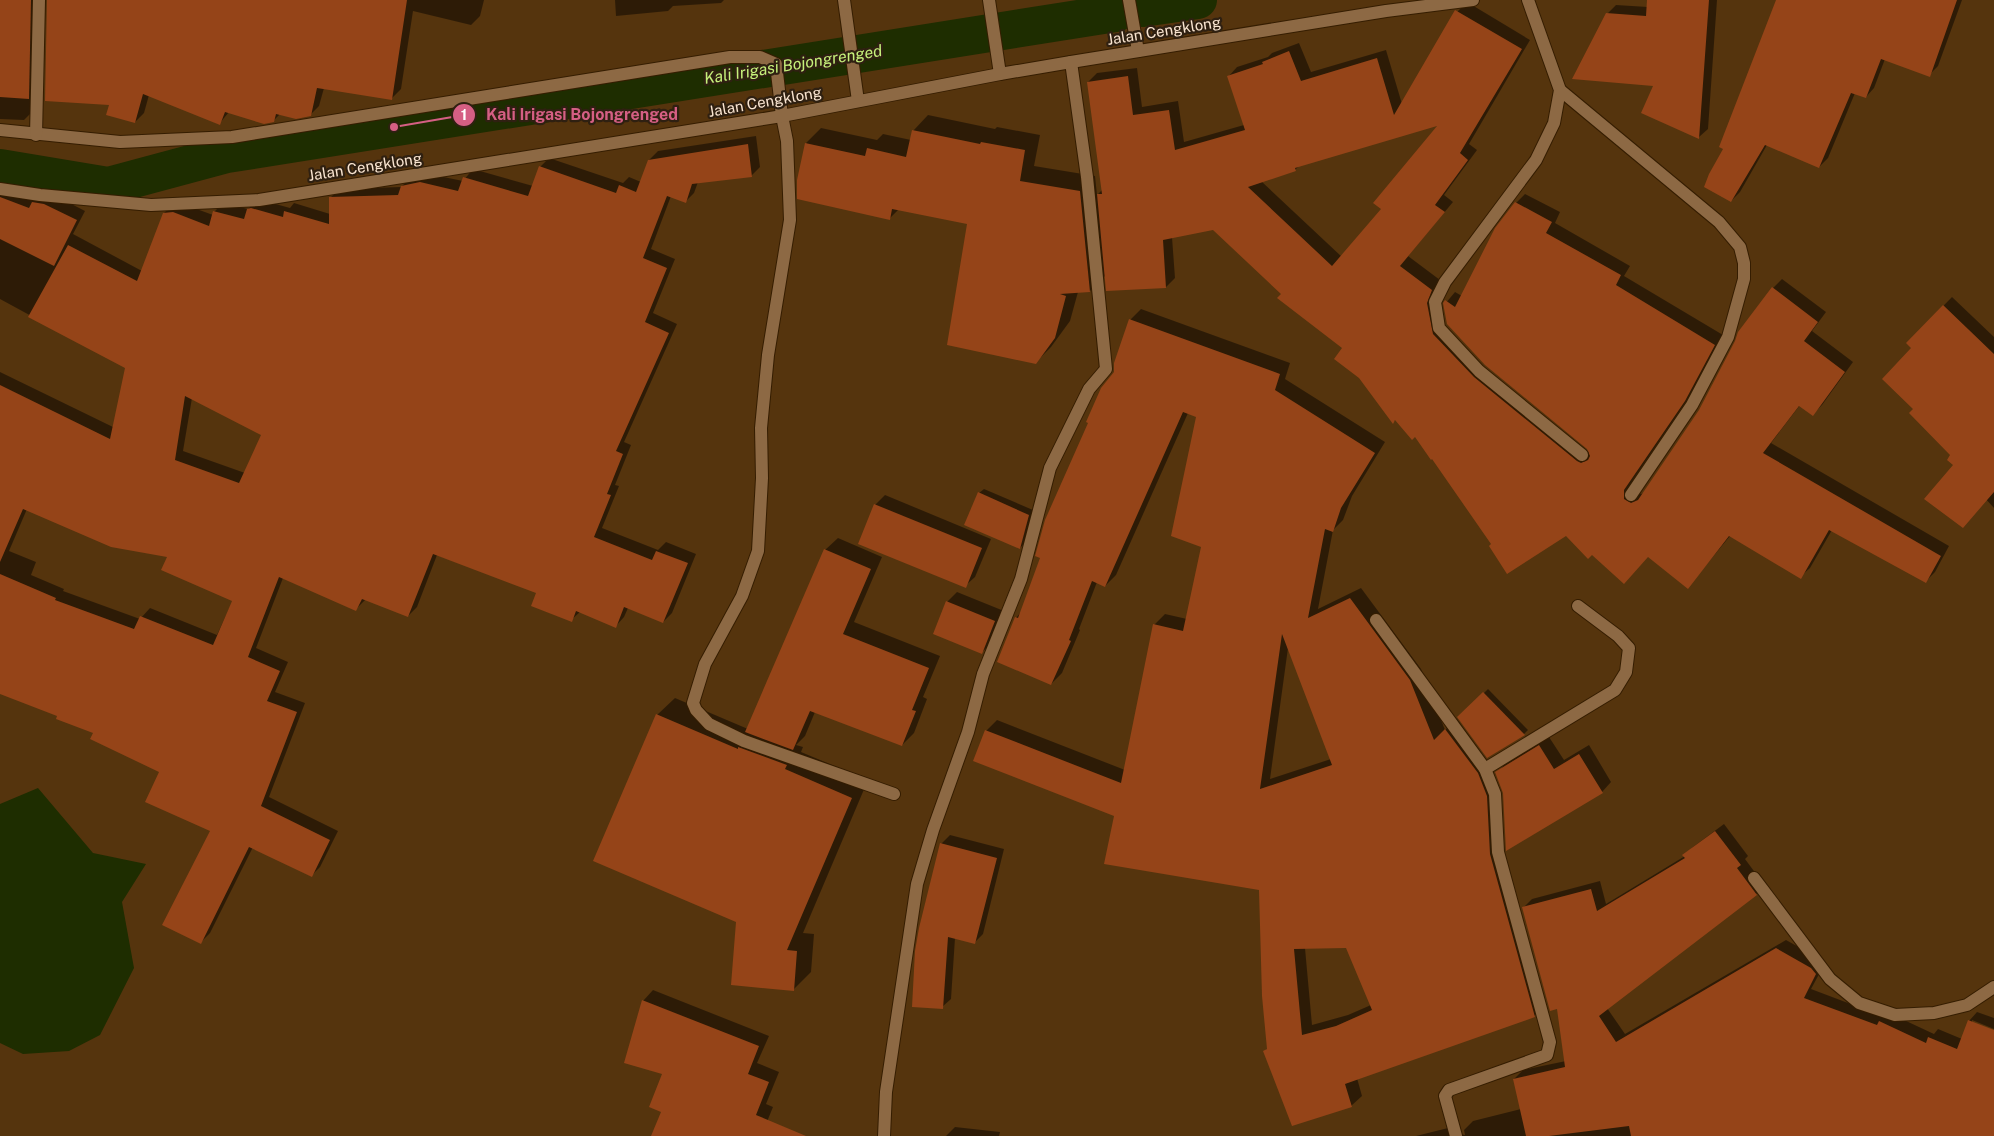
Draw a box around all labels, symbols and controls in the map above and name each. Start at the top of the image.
street label: Jalan Cengklong [1106,13,1222,48]
water label: Kali Irigasi Bojongrenged [703,41,884,88]
street label: Jalan Cengklong [707,83,823,120]
callout: Kali Irigasi Bojongrenged [451,99,688,130]
text: Kali Irigasi Bojongrenged [486,105,678,124]
text: 1 [461,106,467,123]
street label: Jalan Cengklong [307,149,423,184]

